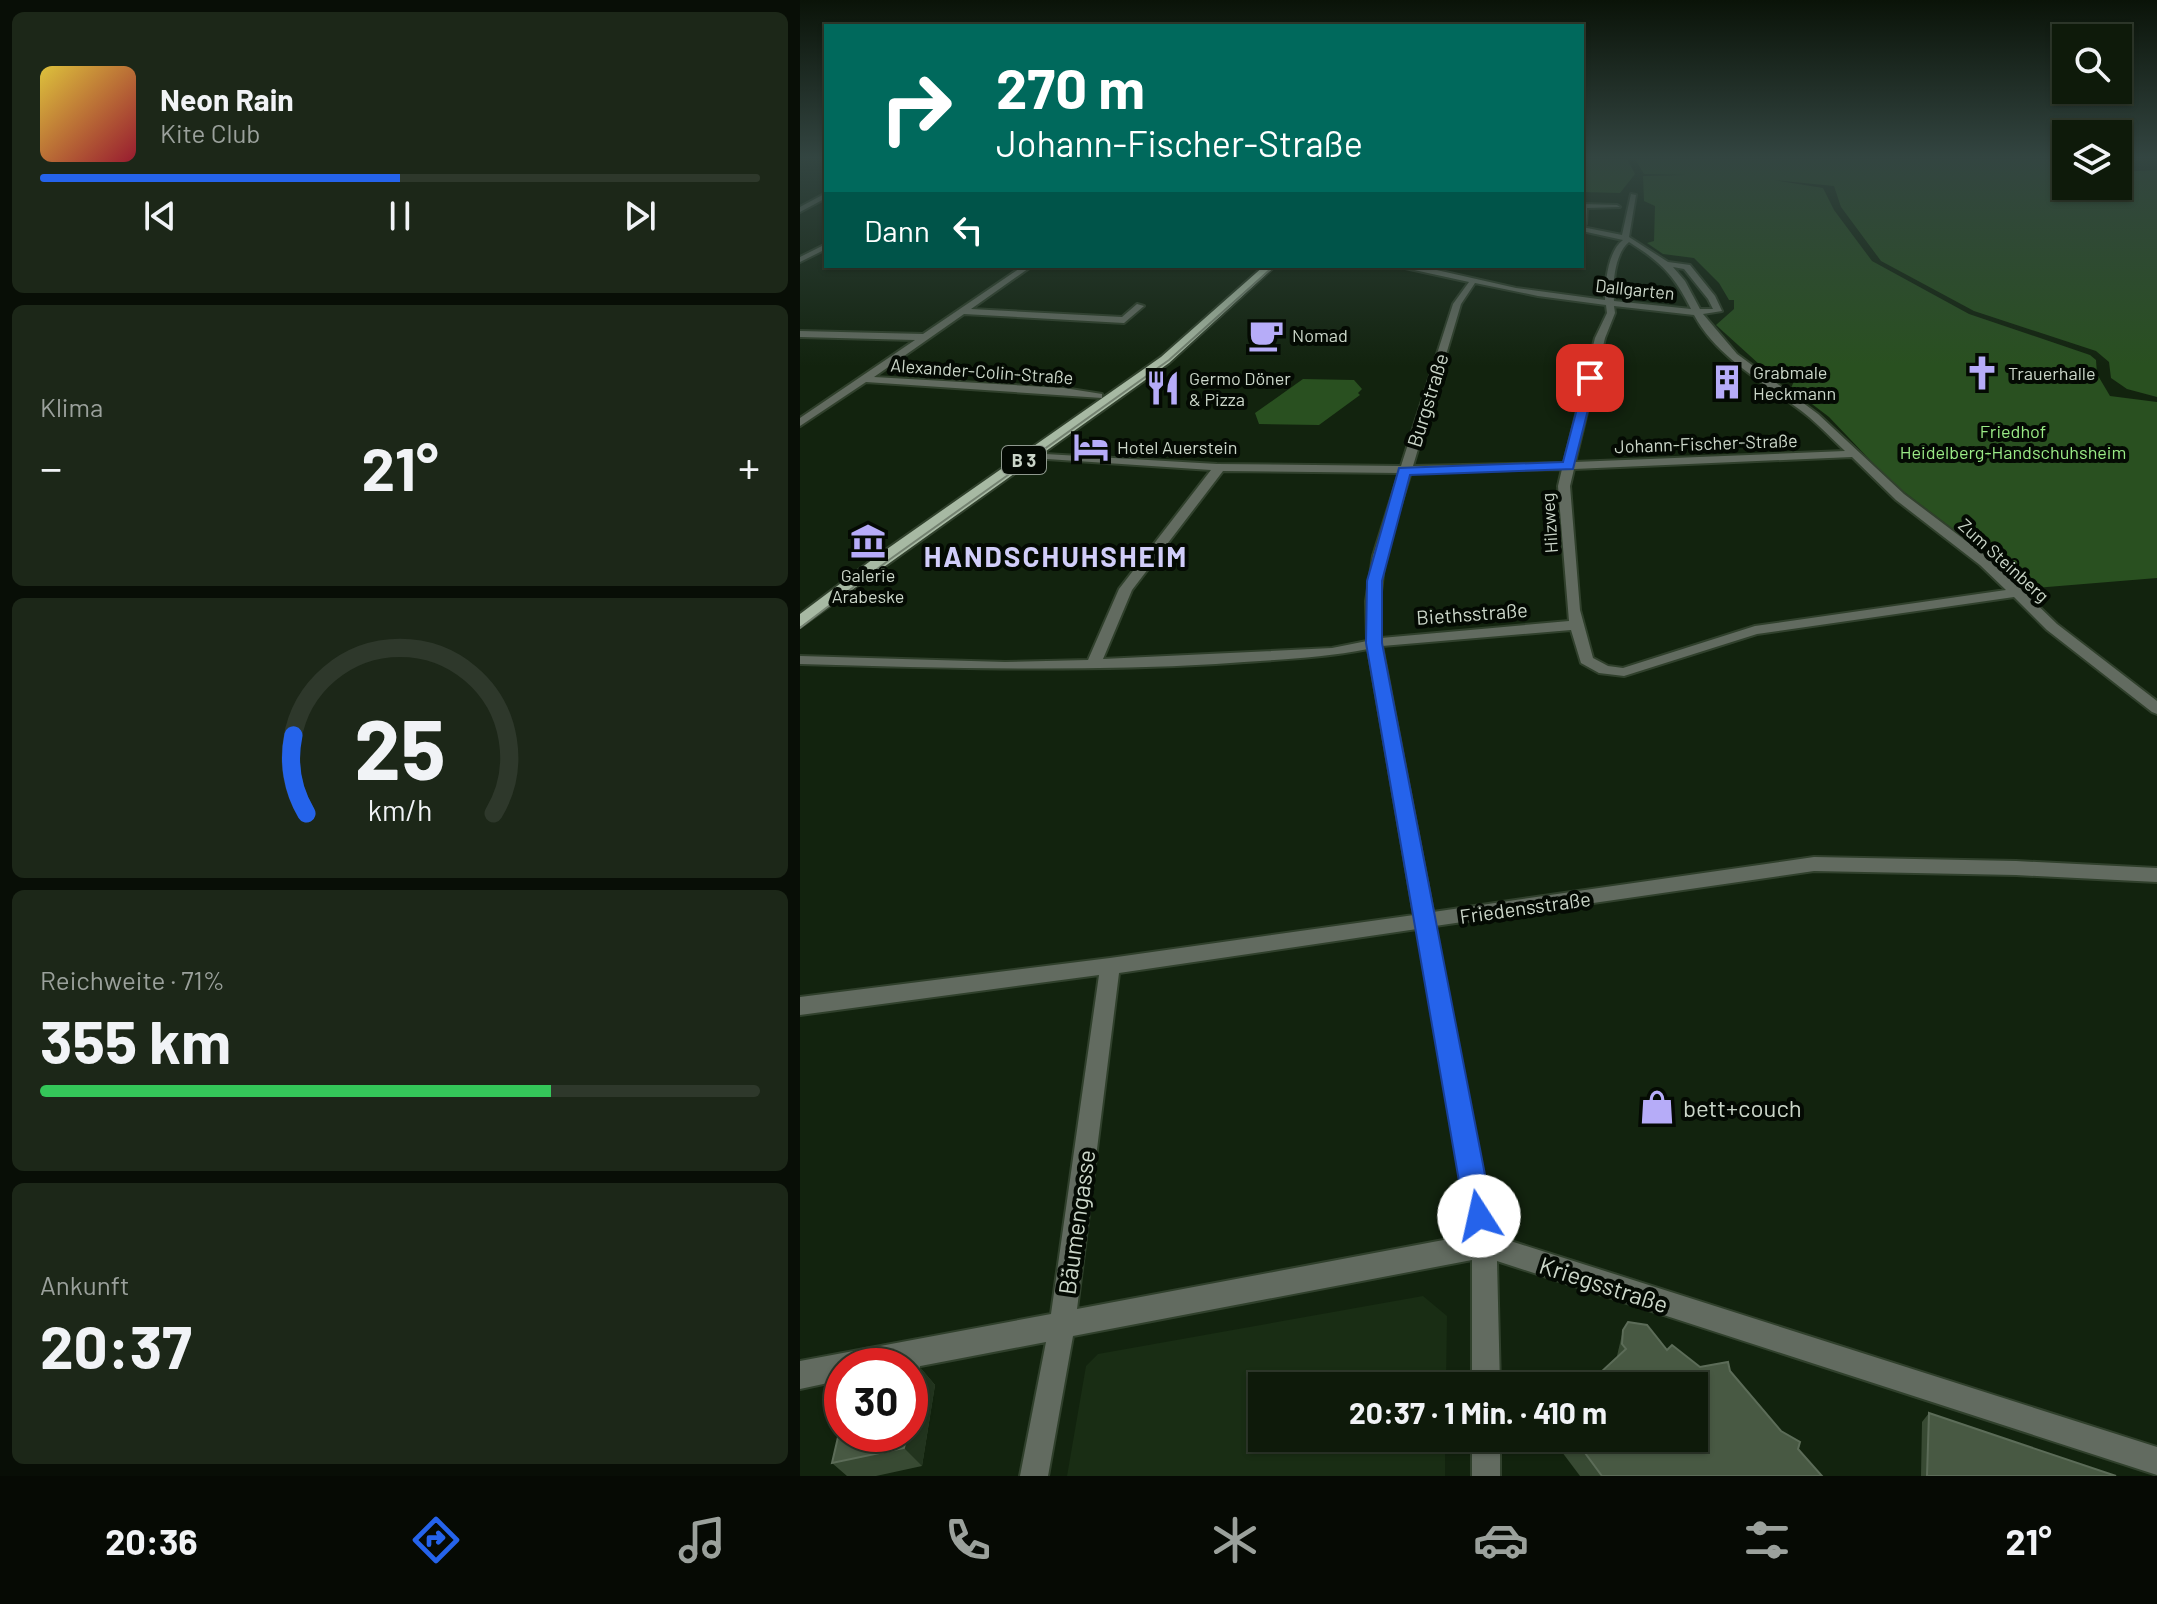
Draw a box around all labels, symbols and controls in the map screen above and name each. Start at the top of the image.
map controls [2052,24,2132,200]
button: search [2052,24,2132,104]
text: 270 m [996,53,1145,120]
icon: right [864,56,968,160]
text: Neon Rain [160,81,294,117]
text: Kite Club [160,117,261,148]
button: layers [2052,120,2132,200]
text: Johann-Fischer-Straße [996,121,1363,164]
icon: previous [138,194,182,238]
icon: pause [378,194,422,238]
icon: next [618,194,662,238]
icon: left [946,208,990,252]
text: Dann [864,212,930,248]
street label: Dallgarten [1594,274,1676,304]
cafe icon: Nomad [1247,316,1285,354]
place label: Nomad [1292,324,1348,346]
pin [1556,344,1624,412]
street label: Burgstraße [1401,350,1453,450]
street label: Alexander-Colin-Straße [890,354,1074,388]
church icon: Trauerhalle [1963,354,2001,392]
icon: arrive [1568,356,1612,400]
place label: Grabmale Heckmann [1753,361,1836,404]
place label: Trauerhalle [2008,362,2096,384]
building icon: Grabmale Heckmann [1708,363,1746,401]
place label: Germo Döner & Pizza [1189,367,1291,410]
restaurant icon: Germo Döner & Pizza [1144,369,1182,407]
text: Klima [40,391,103,422]
park label: Friedhof Heidelberg-Handschuhsheim [1900,420,2126,463]
hotel icon: Hotel Auerstein [1072,428,1110,466]
street label: Johann-Fischer-Straße [1614,429,1798,457]
text: 21° [361,431,439,503]
place label: Hotel Auerstein [1117,436,1238,458]
text: − [40,440,62,493]
text: + [738,440,760,493]
road number: B 3 [1002,446,1046,474]
street label: Hilzweg [1536,492,1562,554]
street label: Zum Steinberg [1954,514,2054,606]
museum icon: Galerie Arabeske [849,522,887,560]
district label: HANDSCHUHSHEIM [924,539,1188,573]
place label: Galerie Arabeske [832,564,904,607]
street label: Biethsstraße [1415,597,1529,629]
text: 25 [354,697,446,797]
text: km/h [368,792,432,827]
street label: Friedensstraße [1458,886,1592,928]
text: Reichweite · 71% [40,964,225,995]
text: 355 km [40,1004,231,1076]
shop icon: bett+couch [1638,1088,1676,1126]
place label: bett+couch [1683,1093,1802,1122]
street label: Bäumengasse [1051,1148,1101,1296]
position arrow [1437,1174,1521,1258]
street label: Kriegsstraße [1536,1250,1672,1318]
text: Ankunft [40,1269,129,1300]
text: 20:37 [40,1309,192,1381]
speed limit sign: 30 [824,1348,928,1452]
text: 20:37 · 1 Min. · 410 m [1349,1394,1607,1430]
icon: directions [408,1512,464,1568]
icon: music [674,1512,730,1568]
icon: phone [940,1512,996,1568]
icon: climate [1207,1512,1263,1568]
icon: car [1473,1512,1529,1568]
icon: filters [1739,1512,1795,1568]
text: 20:36 [105,1519,198,1562]
text: 21° [2006,1519,2052,1562]

